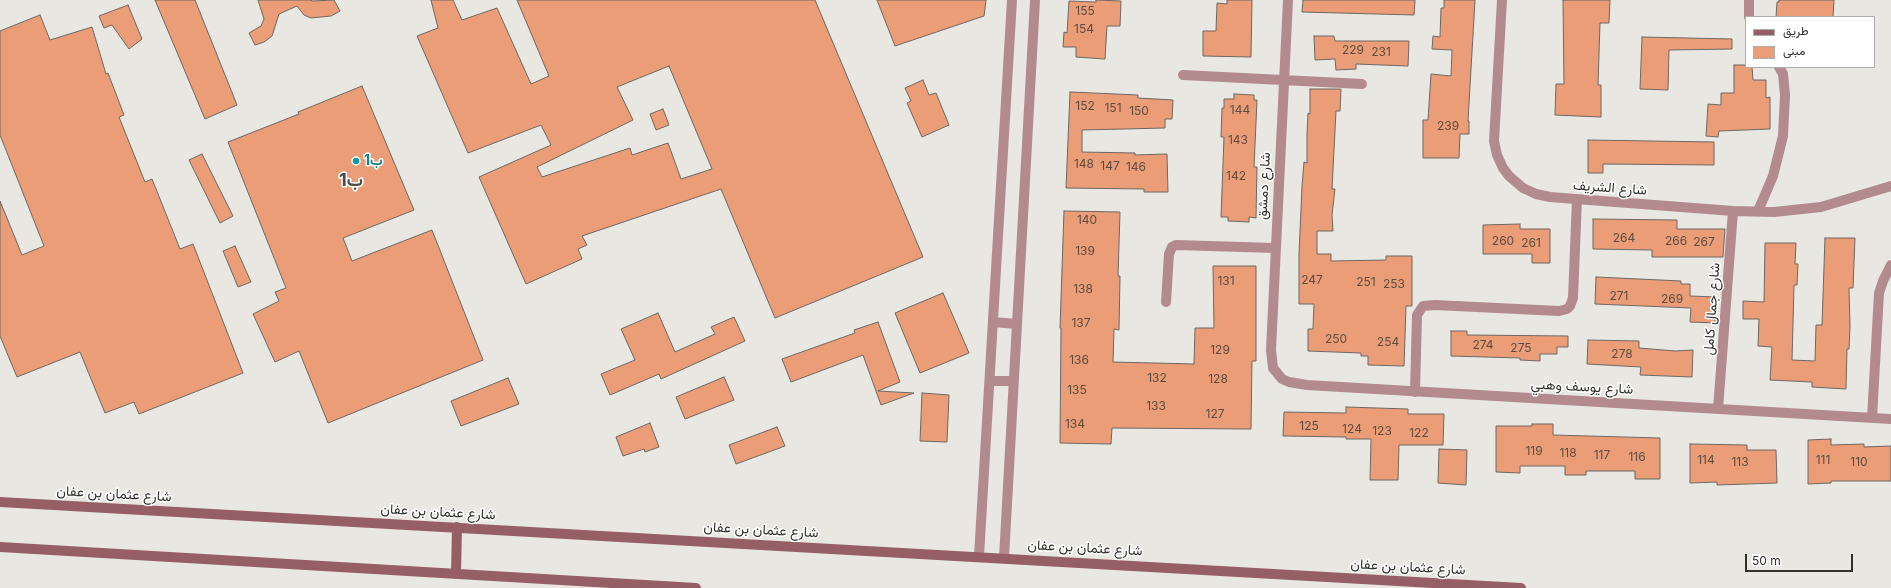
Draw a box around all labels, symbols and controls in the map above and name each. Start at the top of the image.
house number: 155 [1075,4,1095,18]
legend [1745,16,1875,68]
house number: 154 [1074,22,1094,36]
text: طريق [1783,23,1808,38]
house number: 229 [1342,43,1364,57]
text: مبنى [1783,43,1805,58]
house number: 231 [1371,45,1391,59]
house number: 152 [1075,99,1095,113]
house number: 151 [1104,101,1122,115]
house number: 144 [1230,103,1250,117]
house number: 150 [1129,104,1149,118]
house number: 239 [1437,119,1459,133]
house number: 143 [1228,133,1248,147]
street label: شارع دمشق [1254,152,1274,220]
place label: ب1 [364,153,383,169]
marker: ب1 [351,156,361,166]
house number: 148 [1074,157,1094,171]
house number: 147 [1100,159,1120,173]
house number: 146 [1126,160,1146,174]
house number: 142 [1226,169,1246,183]
district label: ب1 [339,170,363,192]
street label: شارع الشريف [1573,177,1647,199]
house number: 140 [1077,213,1097,227]
house number: 264 [1613,231,1635,245]
house number: 260 [1492,234,1514,248]
house number: 266 [1665,234,1687,248]
house number: 267 [1693,235,1715,249]
house number: 261 [1521,236,1541,250]
house number: 139 [1075,244,1095,258]
street label: شارع جمال كامل [1700,262,1724,356]
house number: 247 [1301,273,1323,287]
house number: 131 [1217,274,1235,288]
house number: 251 [1356,275,1376,289]
house number: 253 [1383,277,1405,291]
house number: 138 [1073,282,1093,296]
house number: 271 [1610,289,1628,303]
house number: 269 [1661,292,1683,306]
house number: 137 [1071,316,1091,330]
house number: 250 [1325,332,1347,346]
house number: 254 [1377,335,1399,349]
house number: 274 [1472,338,1494,352]
house number: 275 [1510,341,1532,355]
house number: 129 [1210,343,1230,357]
house number: 278 [1611,347,1633,361]
house number: 136 [1069,353,1089,367]
house number: 132 [1147,371,1167,385]
house number: 128 [1208,372,1228,386]
street label: شارع يوسف وهبي [1530,376,1634,398]
house number: 135 [1067,383,1087,397]
house number: 133 [1146,399,1166,413]
house number: 127 [1206,407,1224,421]
house number: 134 [1065,417,1085,431]
house number: 125 [1299,419,1319,433]
house number: 124 [1342,422,1362,436]
house number: 123 [1372,424,1392,438]
house number: 122 [1409,426,1429,440]
house number: 119 [1525,444,1543,458]
house number: 118 [1559,446,1577,460]
house number: 117 [1594,448,1610,462]
house number: 116 [1628,450,1646,464]
house number: 114 [1697,453,1715,467]
house number: 111 [1816,453,1830,467]
house number: 113 [1731,455,1749,469]
house number: 110 [1850,455,1868,469]
street label: شارع عثمان بن عفان [56,483,172,505]
street label: شارع عثمان بن عفان [380,501,496,523]
street label: شارع عثمان بن عفان [703,519,819,541]
street label: شارع عثمان بن عفان [1027,537,1143,559]
scale bar [1747,546,1855,572]
text: 50 m [1752,553,1781,568]
street label: شارع عثمان بن عفان [1350,556,1466,578]

